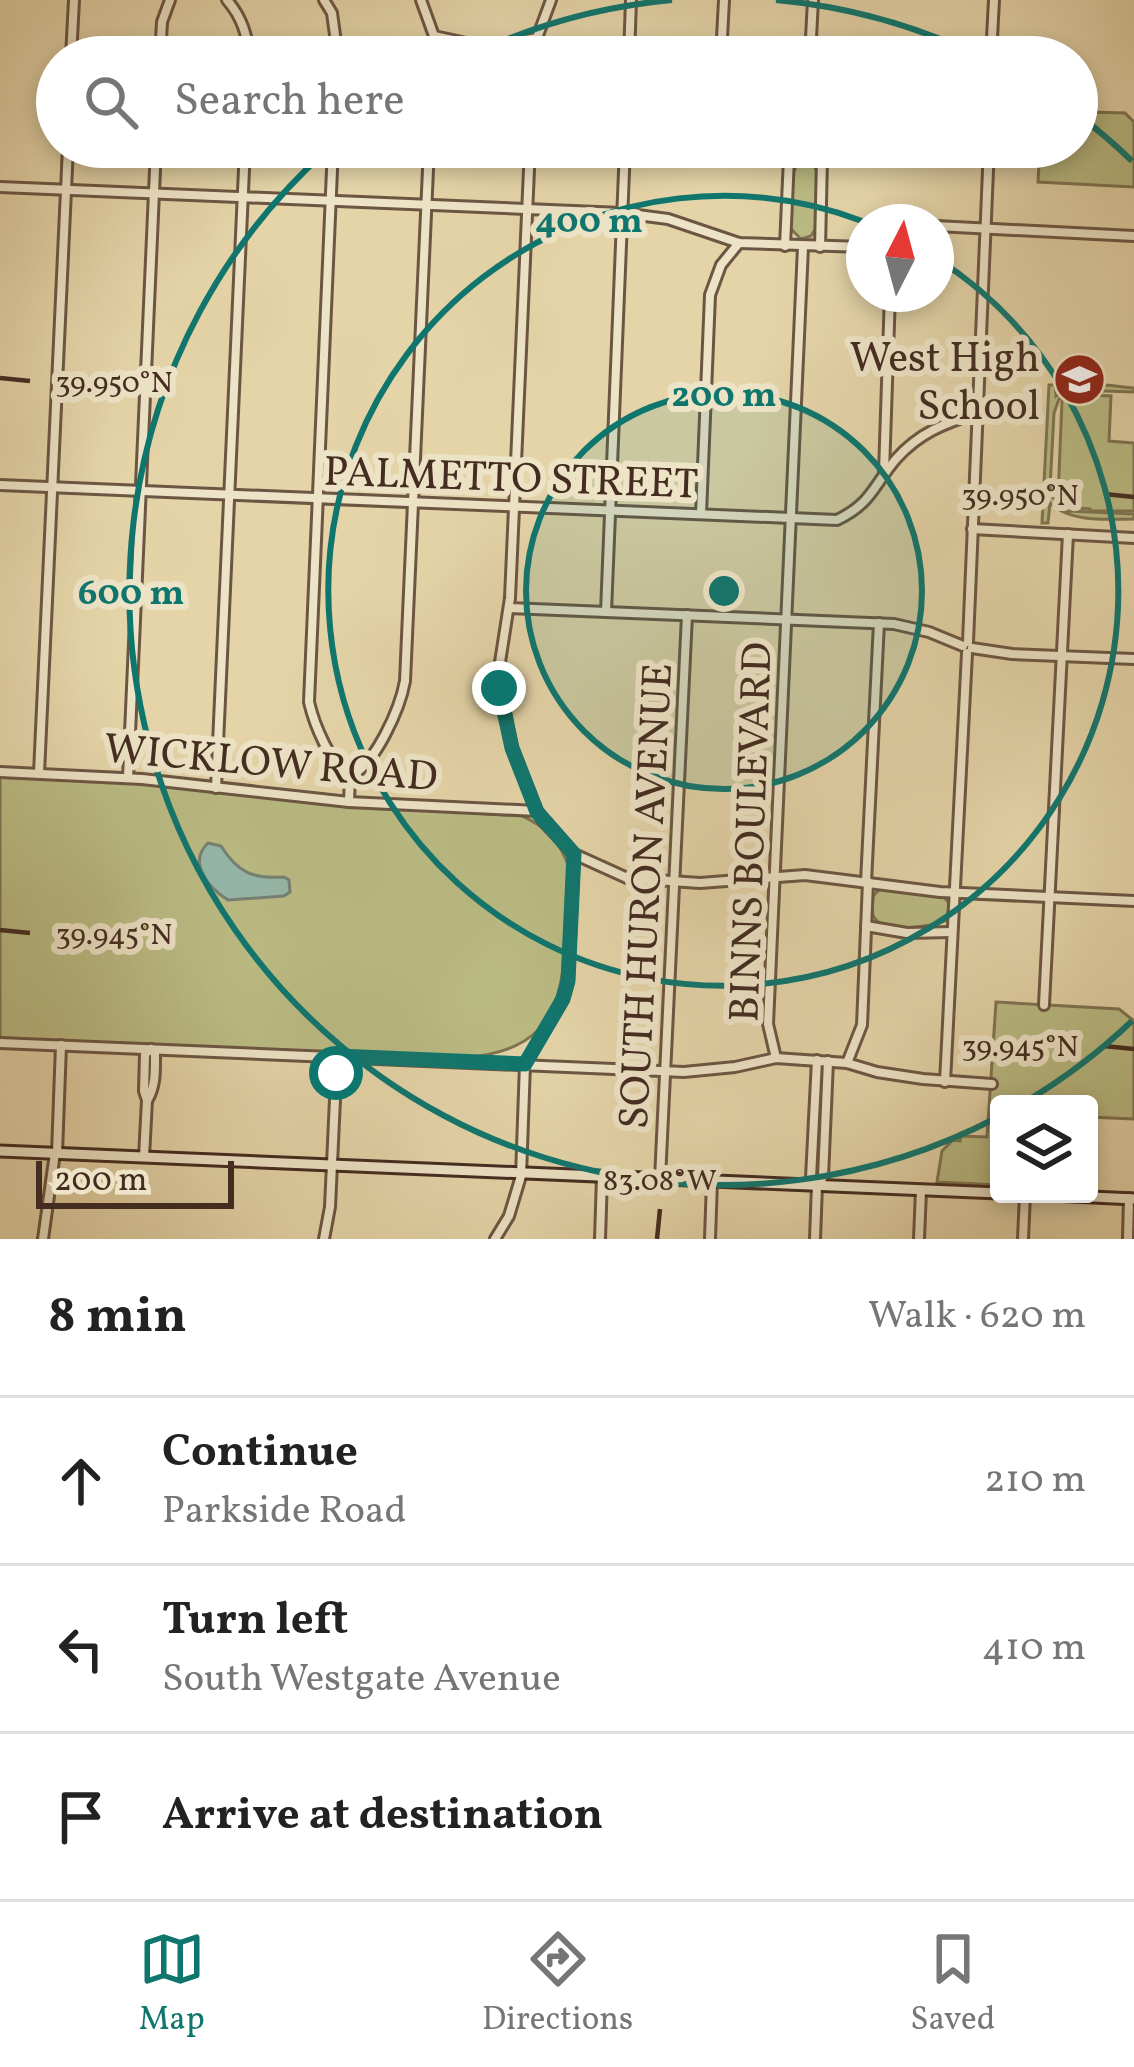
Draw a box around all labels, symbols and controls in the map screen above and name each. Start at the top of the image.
search box [36,36,1098,168]
icon: search [78,69,144,135]
text: Search here [174,71,405,134]
text: 400 m [535,198,643,248]
north arrow [846,204,954,312]
place label: West High School [849,331,1040,438]
school or university icon: West High School [1051,352,1107,408]
text: 39.950°N [55,363,173,405]
text: 200 m [671,372,777,422]
street label: PALMETTO STREET [323,444,699,517]
text: 39.950°N [961,476,1079,518]
text: 600 m [78,570,184,620]
centre of rings [703,570,745,612]
street label: BINNS BOULEVARD [717,641,790,1023]
route end [472,661,526,715]
street label: SOUTH HURON AVENUE [607,662,690,1131]
street label: WICKLOW ROAD [101,722,440,809]
text: 39.945°N [55,915,173,957]
text: 39.945°N [961,1027,1079,1069]
route start [309,1046,363,1100]
map controls [990,1095,1098,1203]
button: layers [990,1095,1098,1203]
scale bar [36,1155,234,1208]
text: 200 m [54,1159,148,1205]
text: 83.08°W [603,1161,717,1203]
text: 8 min [48,1282,187,1353]
text: Walk · 620 m [868,1290,1086,1344]
text: Continue [162,1422,358,1485]
icon: ahead [48,1448,114,1514]
text: 210 m [984,1454,1086,1508]
text: Parkside Road [162,1485,406,1539]
text: Turn left [162,1590,348,1653]
icon: left [48,1616,114,1682]
text: 410 m [982,1622,1086,1676]
text: South Westgate Avenue [162,1653,561,1707]
icon: arrive [48,1784,114,1850]
text: Arrive at destination [162,1785,603,1848]
tab: Map [139,1926,205,2044]
tab: Directions [482,1926,633,2044]
tab: Saved [910,1926,995,2044]

